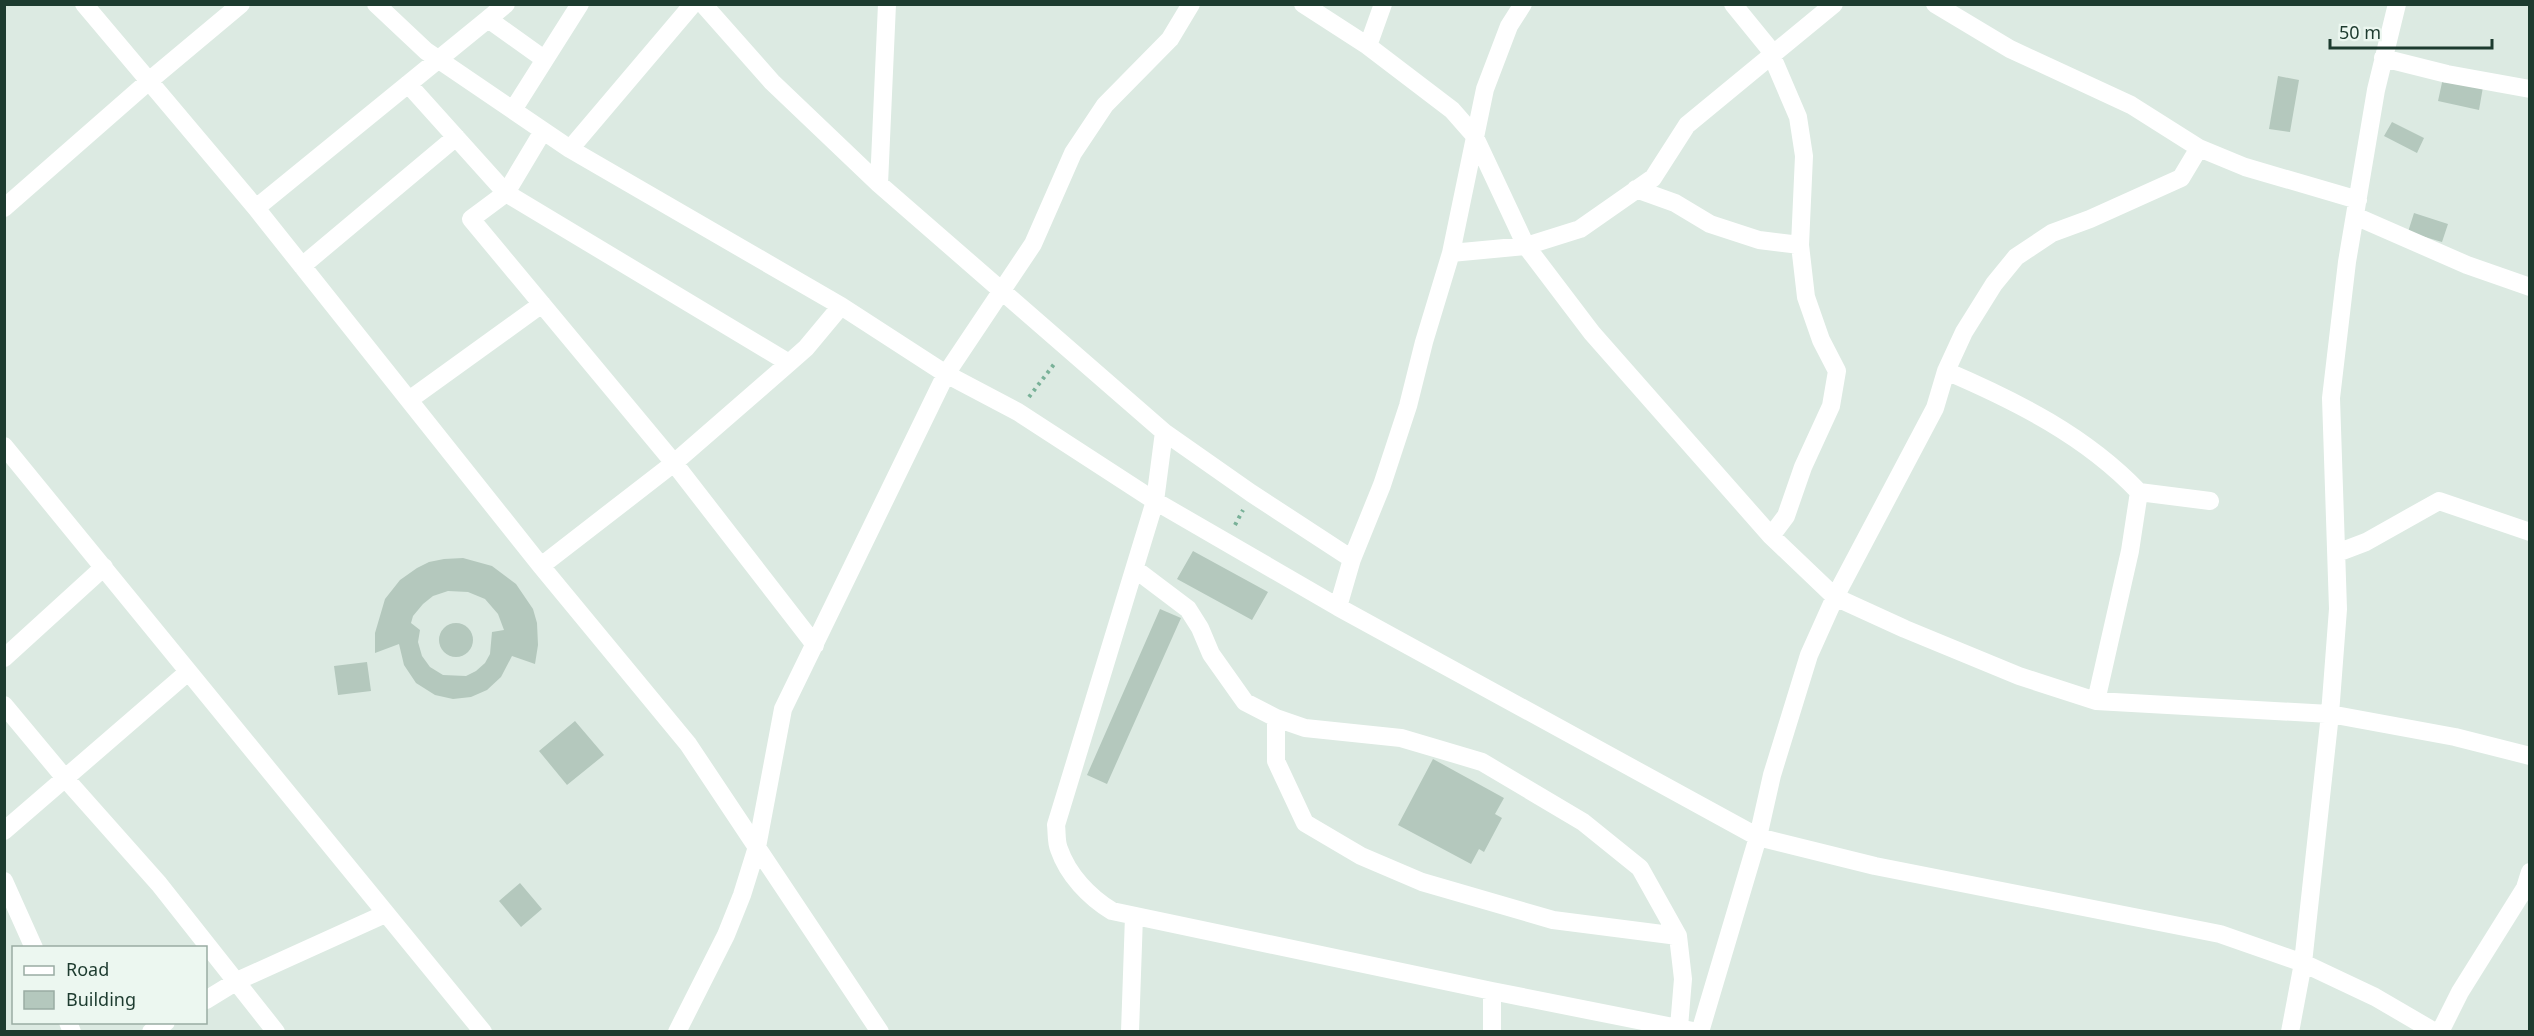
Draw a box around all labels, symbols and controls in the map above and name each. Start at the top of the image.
scale bar [2330,12,2492,50]
text: 50 m [2339,20,2381,44]
legend [12,946,207,1024]
text: Road [66,957,109,981]
text: Building [66,987,136,1011]

